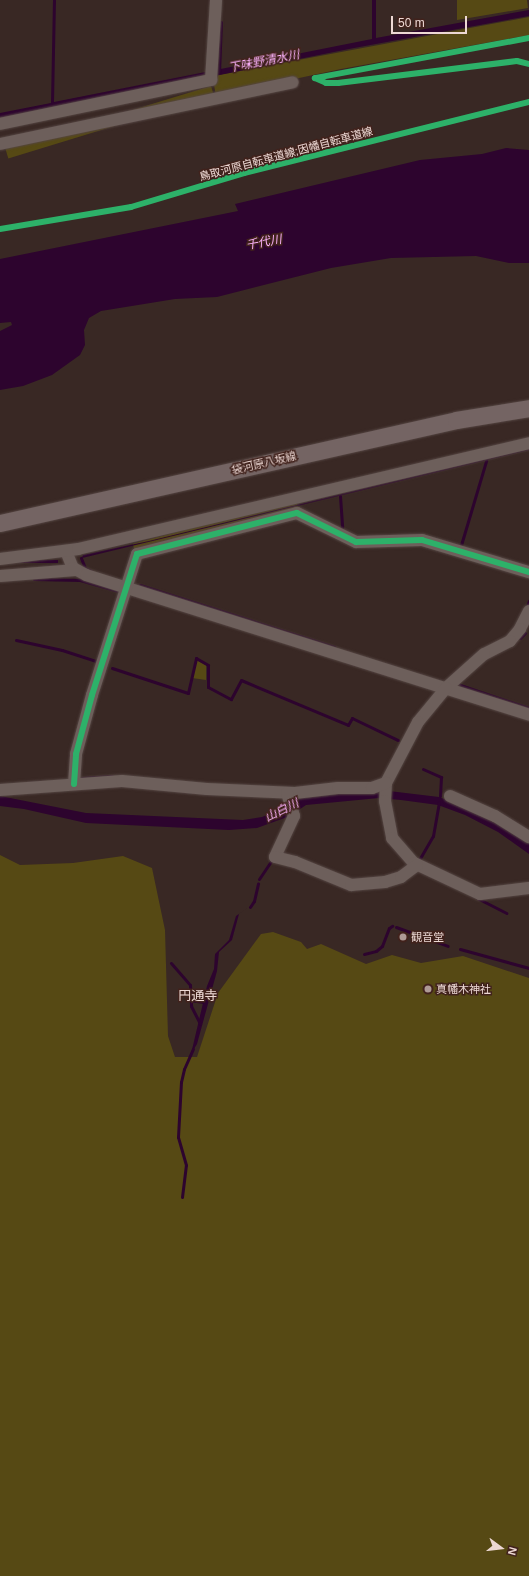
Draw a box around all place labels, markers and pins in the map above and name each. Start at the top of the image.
place label: 観音堂 [411,930,444,944]
marker: 観音堂 [398,932,408,942]
place label: 真幡木神社 [436,982,491,996]
marker: 真幡木神社 [423,984,433,994]

